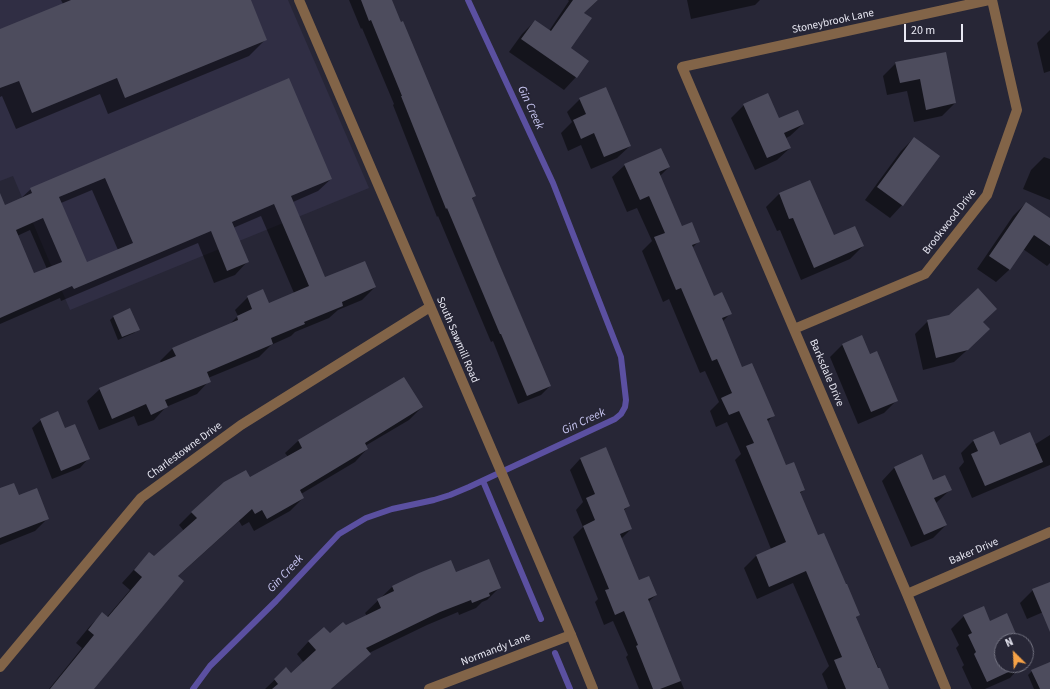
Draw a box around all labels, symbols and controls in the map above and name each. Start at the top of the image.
street label: Stoneybrook Lane [791,7,875,37]
scale bar [906,16,965,42]
text: 20 m [911,22,935,39]
water label: Gin Creek [514,84,546,132]
street label: Brookwood Drive [920,187,980,257]
street label: South Sawmill Road [433,295,481,385]
street label: Barksdale Drive [806,337,846,409]
water label: Gin Creek [560,406,608,438]
street label: Charlestowne Drive [145,419,225,483]
street label: Baker Drive [947,536,1001,568]
water label: Gin Creek [265,552,307,596]
street label: Normandy Lane [459,631,533,669]
north arrow [994,633,1034,673]
text: N [1003,634,1016,651]

